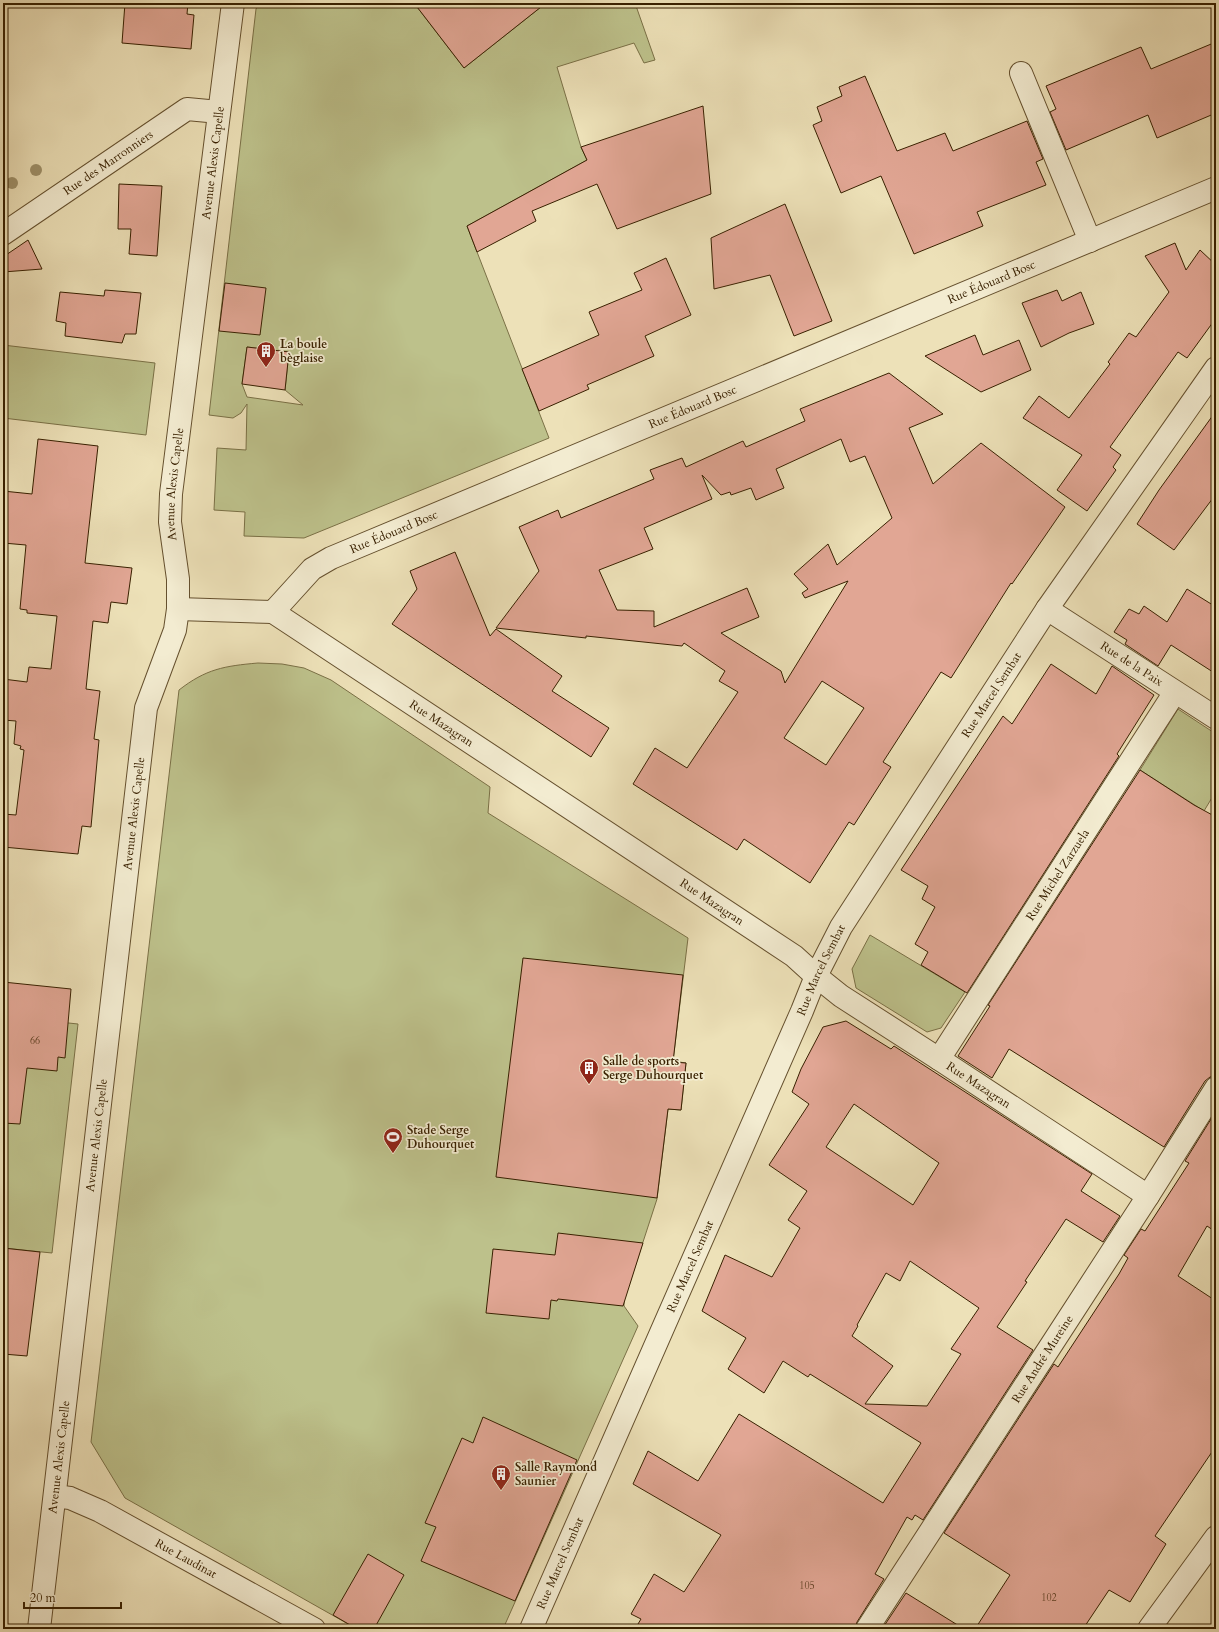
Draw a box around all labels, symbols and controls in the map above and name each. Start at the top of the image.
street label: Avenue Alexis Capelle [198,105,228,220]
street label: Rue des Marronniers [60,126,156,199]
street label: Rue Édouard Bosc [945,256,1038,307]
place label: La boule bèglaise [280,336,327,366]
building icon: La boule bèglaise [255,340,277,368]
street label: Rue Édouard Bosc [646,381,739,432]
street label: Avenue Alexis Capelle [162,427,187,542]
street label: Rue Édouard Bosc [347,506,441,557]
street label: Rue de la Paix [1097,638,1166,690]
street label: Rue Marcel Sembat [958,649,1025,741]
street label: Rue Mazagran [406,696,477,750]
street label: Avenue Alexis Capelle [119,756,148,871]
street label: Rue Michel Zarzuela [1022,825,1093,924]
street label: Rue Mazagran [677,875,747,929]
street label: Rue Marcel Sembat [793,922,849,1018]
house number: 66 [30,1034,40,1048]
place label: Salle de sports Serge Duhourquet [603,1053,704,1083]
building icon: Salle de sports Serge Duhourquet [578,1057,600,1085]
street label: Rue Mazagran [943,1058,1014,1112]
street label: Avenue Alexis Capelle [82,1078,111,1193]
place label: Stade Serge Duhourquet [407,1122,475,1152]
sports icon: Stade Serge Duhourquet [382,1126,404,1154]
street label: Rue Marcel Sembat [663,1218,717,1315]
street label: Rue André Mureine [1008,1312,1077,1406]
street label: Avenue Alexis Capelle [44,1400,73,1515]
place label: Salle Raymond Saunier [515,1459,597,1489]
building icon: Salle Raymond Saunier [490,1463,512,1491]
street label: Rue Marcel Sembat [533,1514,587,1612]
street label: Rue Laudinat [152,1535,220,1582]
house number: 105 [799,1579,815,1593]
scale bar [24,1584,121,1610]
text: 20 m [30,1590,57,1606]
house number: 102 [1041,1591,1057,1605]

